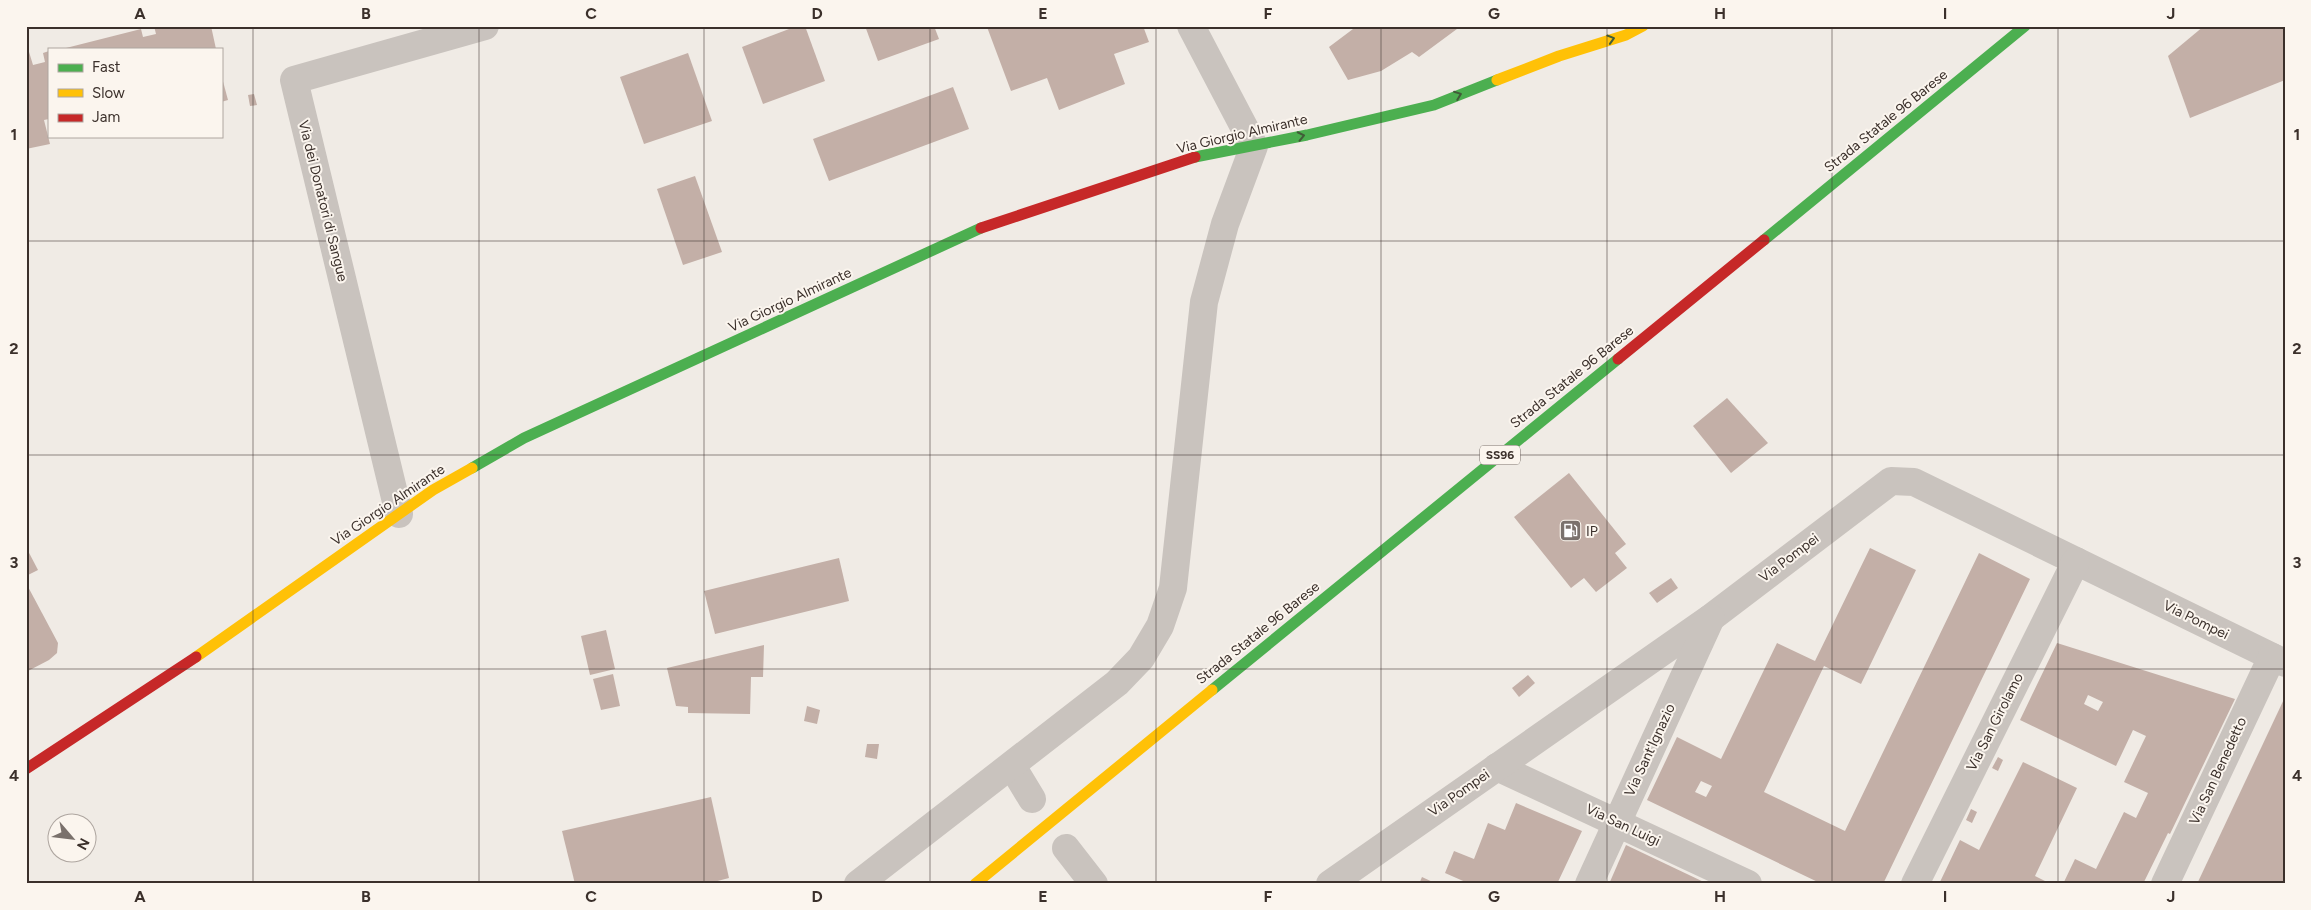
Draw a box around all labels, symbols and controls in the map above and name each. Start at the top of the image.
text: A [134,4,146,23]
text: B [361,4,371,23]
text: C [585,4,597,23]
text: D [811,4,823,23]
text: E [1038,4,1048,23]
text: F [1264,4,1273,23]
text: G [1488,4,1500,23]
text: H [1714,4,1726,23]
text: I [1943,4,1947,23]
text: J [2167,4,2175,23]
one-way arrow [1606,35,1615,45]
legend [48,48,222,138]
text: Fast [92,58,121,76]
street label: Strada Statale 96 Barese [1821,66,1951,176]
text: Slow [92,84,125,102]
one-way arrow [1453,91,1462,101]
text: Jam [92,108,120,126]
street label: Via Giorgio Almirante [1175,111,1309,157]
street label: Via dei Donatori di Sangue [295,119,351,284]
text: 1 [11,125,17,144]
text: 1 [2294,125,2300,144]
one-way arrow [1297,131,1306,142]
street label: Via Giorgio Almirante [726,264,854,336]
street label: Strada Statale 96 Barese [1507,322,1637,432]
text: 2 [9,339,19,358]
text: 2 [2292,339,2302,358]
road number: SS96 [1480,446,1520,464]
street label: Via Giorgio Almirante [328,460,448,549]
fuel station icon: IP [1558,519,1582,543]
place label: IP [1586,523,1598,540]
street label: Via Pompei [1756,530,1822,586]
text: 3 [10,553,19,572]
text: 3 [2293,553,2302,572]
street label: Strada Statale 96 Barese [1193,578,1323,688]
street label: Via Pompei [2160,597,2232,643]
street label: Via San Girolamo [1963,670,2027,774]
street label: Via Sant'Ignazio [1621,701,1679,799]
street label: Via San Benedetto [2186,715,2250,827]
text: 4 [9,766,19,785]
street label: Via Pompei [1425,766,1493,820]
text: 4 [2292,766,2302,785]
street label: Via San Luigi [1583,800,1663,850]
north arrow [48,812,98,862]
text: N [73,835,93,853]
text: A [134,887,146,906]
text: B [361,887,371,906]
text: C [585,887,597,906]
text: D [811,887,823,906]
text: E [1038,887,1048,906]
text: F [1264,887,1273,906]
text: G [1488,887,1500,906]
text: H [1714,887,1726,906]
text: I [1943,887,1947,906]
text: J [2167,887,2175,906]

